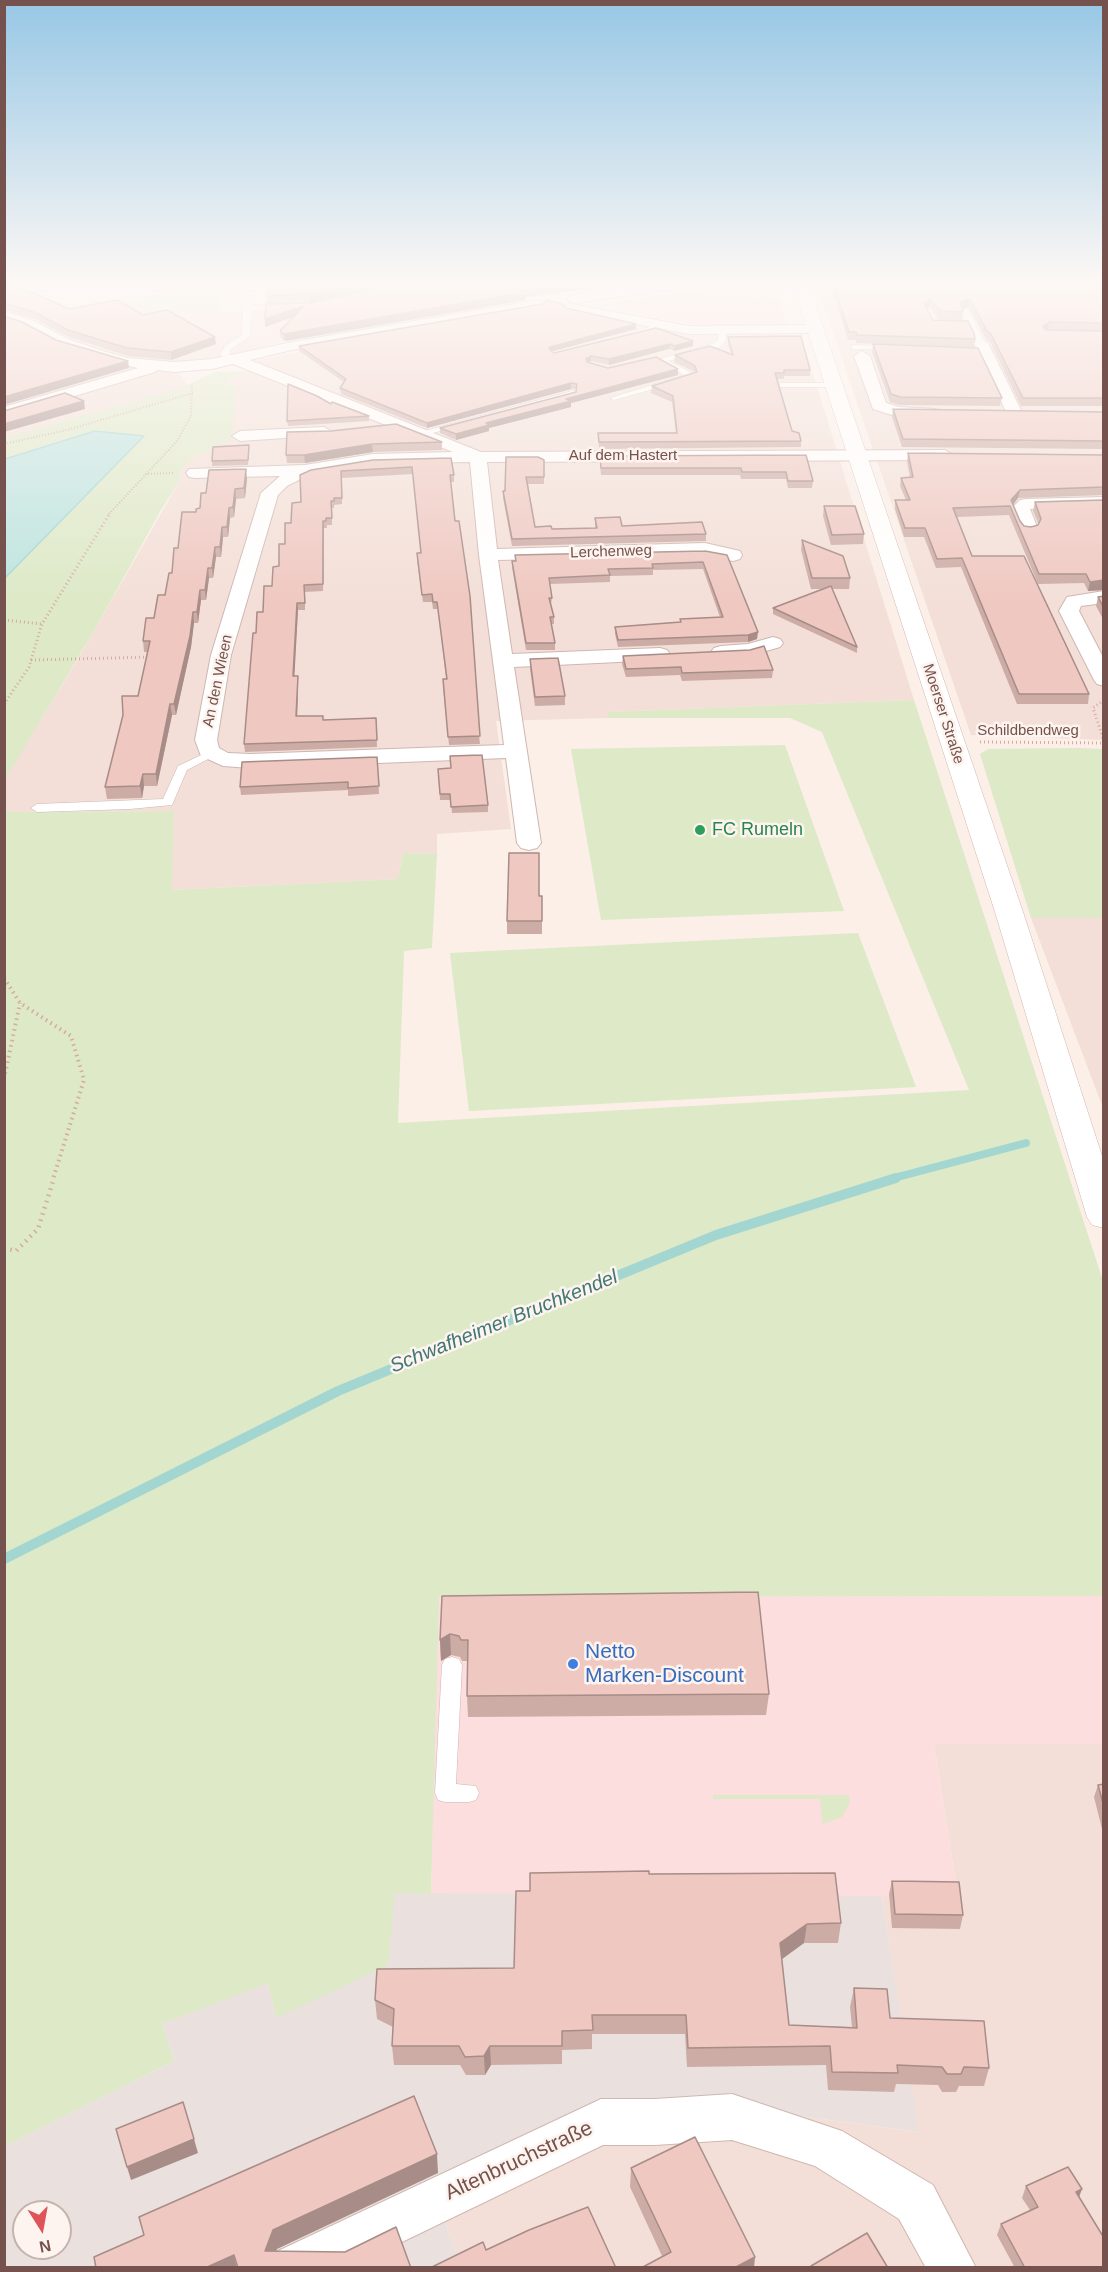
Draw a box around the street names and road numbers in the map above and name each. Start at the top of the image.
street label: Auf dem Hastert [569,447,677,465]
street label: Lerchenweg [570,542,652,562]
street label: An den Wieen [199,633,237,729]
street label: Moerser Straße [918,662,968,766]
street label: Schildbendweg [977,722,1079,740]
street label: Altenbruchstraße [441,2116,597,2206]

